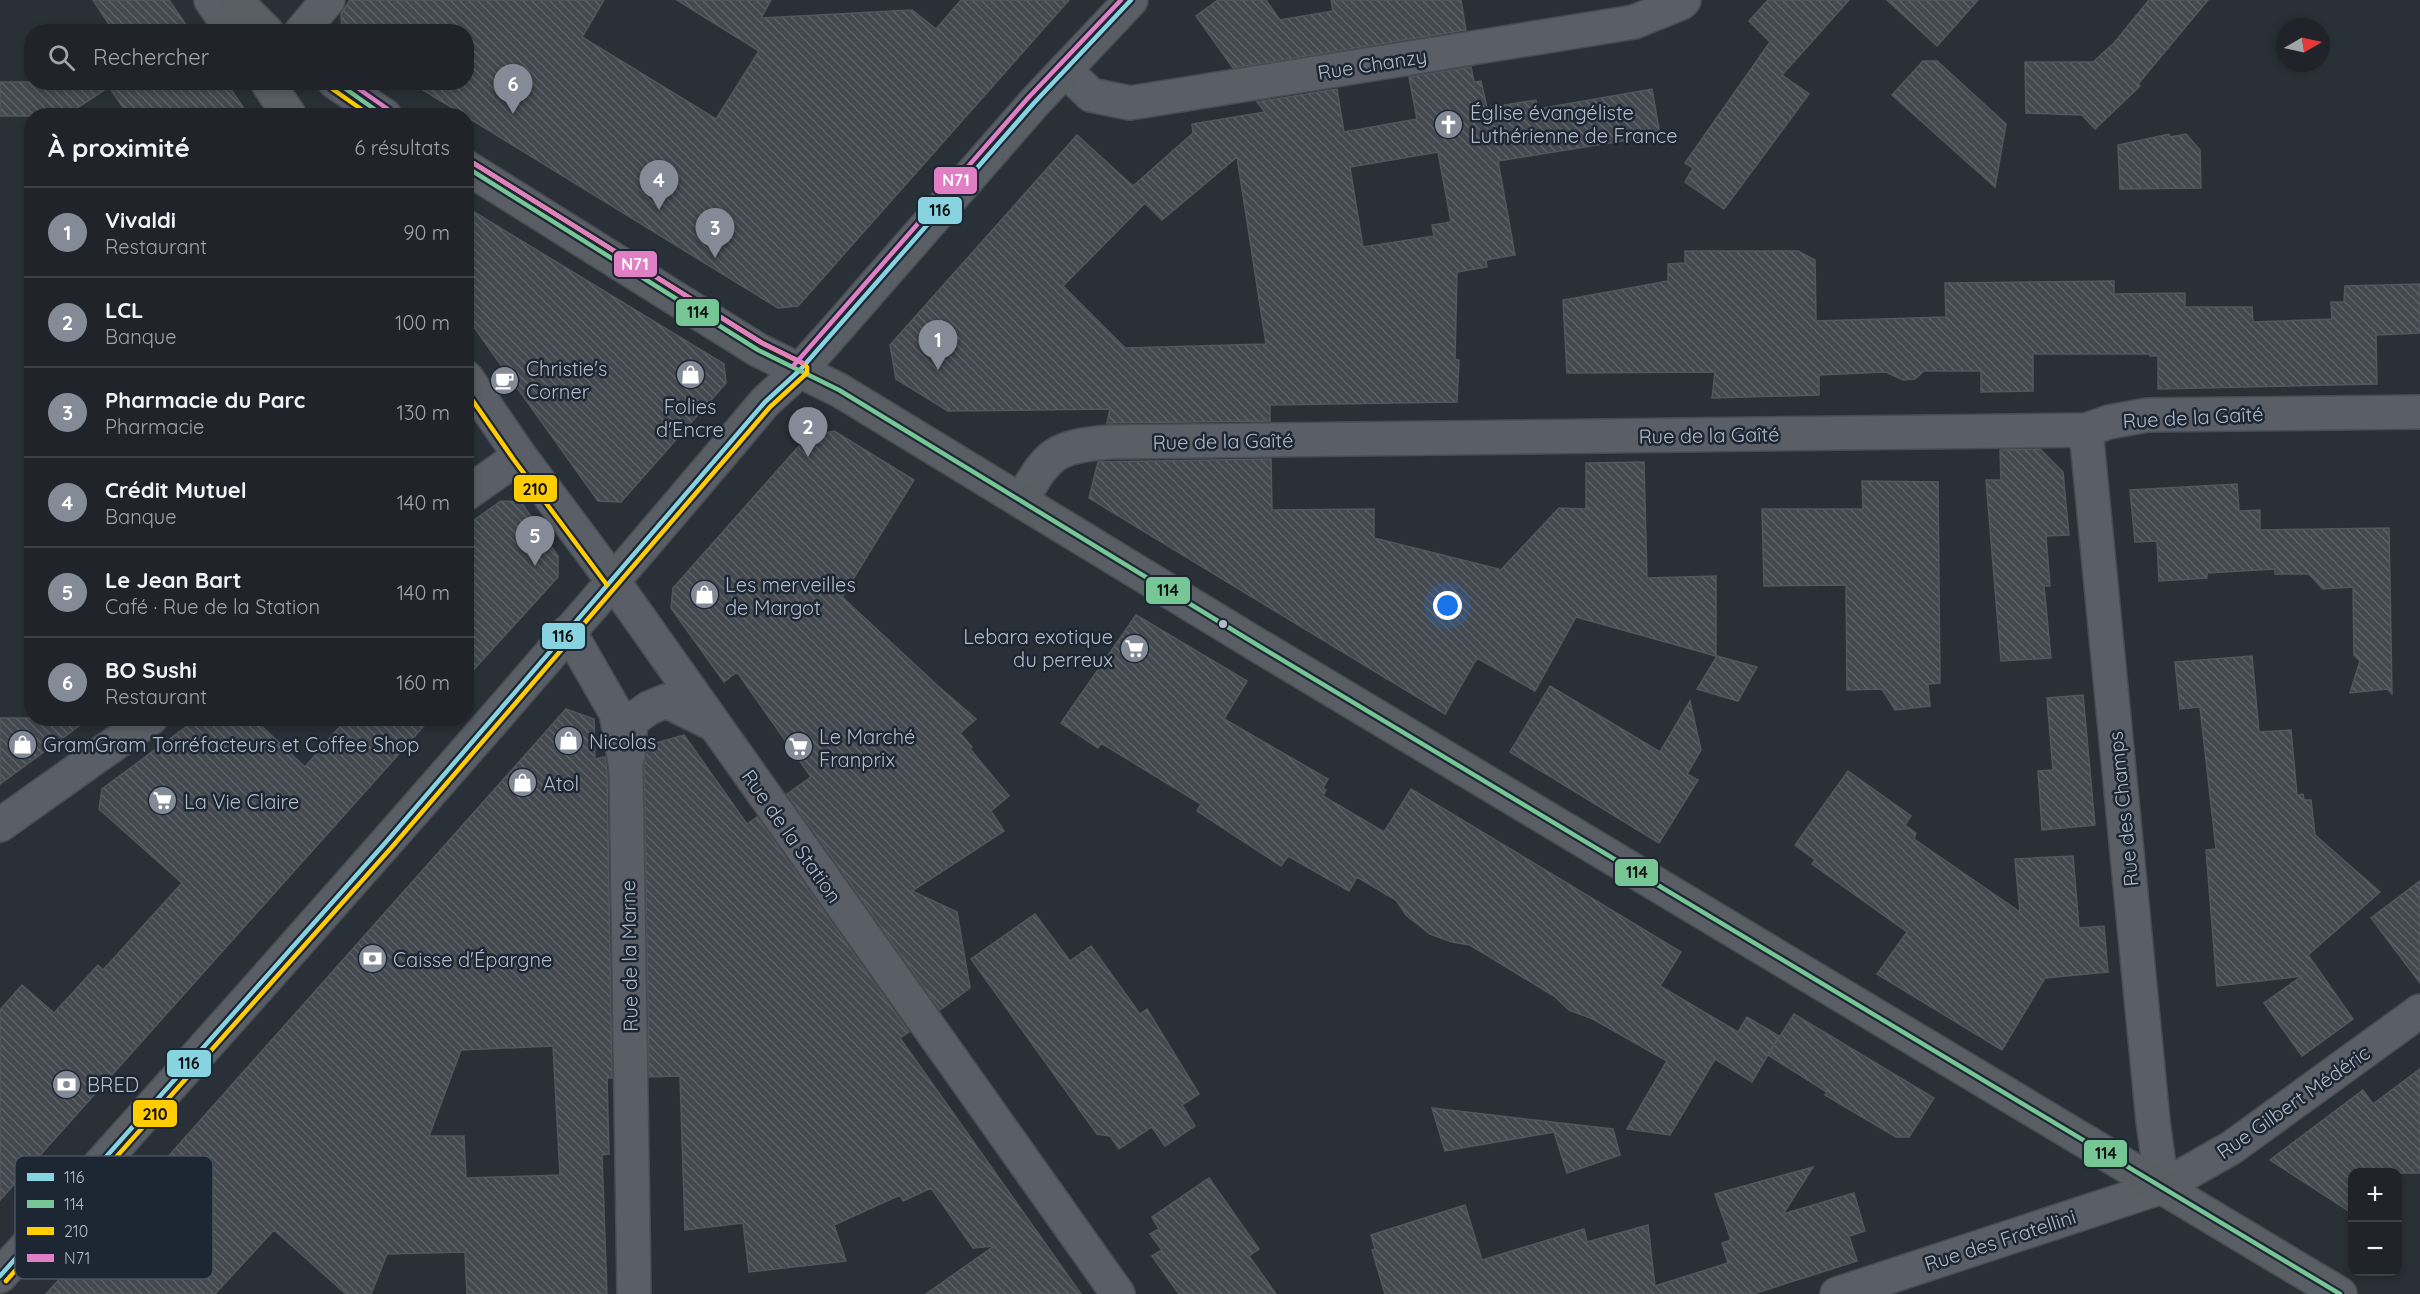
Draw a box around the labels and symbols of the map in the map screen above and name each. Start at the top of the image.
north arrow [2276,18,2330,72]
street label: Rue Chanzy [1316,43,1428,85]
pin: 6 [494,64,532,114]
place label: Église évangéliste Luthérienne de France [1470,100,1677,148]
church icon: Église évangéliste Luthérienne de France [1433,108,1465,140]
pin: 4 [640,160,678,210]
line badge: N71 [933,166,978,195]
text: N71 [942,170,970,190]
line badge: 116 [917,196,963,225]
text: 116 [929,200,951,220]
pin: 3 [696,208,734,258]
line badge: N71 [613,250,658,278]
text: N71 [621,254,649,274]
line badge: 114 [675,298,720,327]
text: 114 [687,302,710,322]
pin: 1 [918,320,958,370]
place label: Christie's Corner [526,356,607,404]
shop icon: Folies d'Encre [674,359,706,391]
cafe icon: Christie's Corner [489,364,521,396]
place label: Folies d'Encre [656,394,724,442]
street label: Rue de la Gaîté [2122,401,2264,433]
pin: 2 [788,408,828,457]
street label: Rue de la Gaîté [1638,421,1780,449]
street label: Rue de la Gaîté [1152,427,1294,455]
line badge: 210 [513,474,558,503]
text: 210 [522,479,548,499]
pin: 5 [516,516,554,566]
place label: Les merveilles de Margot [725,572,856,620]
line badge: 114 [1145,576,1191,605]
shop icon: Les merveilles de Margot [688,579,720,611]
text: 114 [1157,580,1180,600]
your location [1433,591,1462,620]
unlabelled marker [1217,618,1229,630]
line badge: 116 [541,622,586,650]
place label: Lebara exotique du perreux [963,624,1113,672]
text: 116 [552,626,574,646]
supermarket icon: Lebara exotique du perreux [1118,632,1150,664]
place label: Le Marché Franprix [819,724,915,772]
shop icon: Nicolas [552,725,584,757]
shop icon: GramGram Torréfacteurs et Coffee Shop [6,728,38,760]
place label: Nicolas [589,729,656,754]
street label: Rue des Champs [2102,730,2144,888]
supermarket icon: Le Marché Franprix [782,731,814,763]
place label: GramGram Torréfacteurs et Coffee Shop [43,732,419,757]
street label: Rue de la Station [737,764,847,908]
shop icon: Atol [506,767,538,799]
place label: Atol [543,771,579,796]
supermarket icon: La Vie Claire [147,785,179,817]
place label: La Vie Claire [184,789,299,814]
line badge: 114 [1614,858,1659,887]
text: 114 [1626,862,1649,882]
street label: Rue de la Marne [615,880,643,1032]
bank icon: Caisse d'Épargne [356,943,388,975]
place label: Caisse d'Épargne [393,947,552,972]
street label: Rue Gilbert Médéric [2212,1040,2374,1164]
line badge: 116 [166,1049,212,1078]
text: 116 [178,1053,200,1073]
bank icon: BRED [50,1068,82,1100]
place label: BRED [87,1072,139,1097]
line badge: 210 [132,1099,178,1128]
text: 210 [142,1104,168,1124]
line badge: 114 [2083,1139,2128,1168]
text: 114 [2095,1143,2118,1163]
legend [15,1156,213,1279]
text: 116 [64,1167,85,1187]
text: 114 [64,1194,84,1214]
street label: Rue des Fratellini [1921,1204,2079,1276]
text: 210 [64,1221,88,1241]
text: N71 [64,1248,91,1268]

